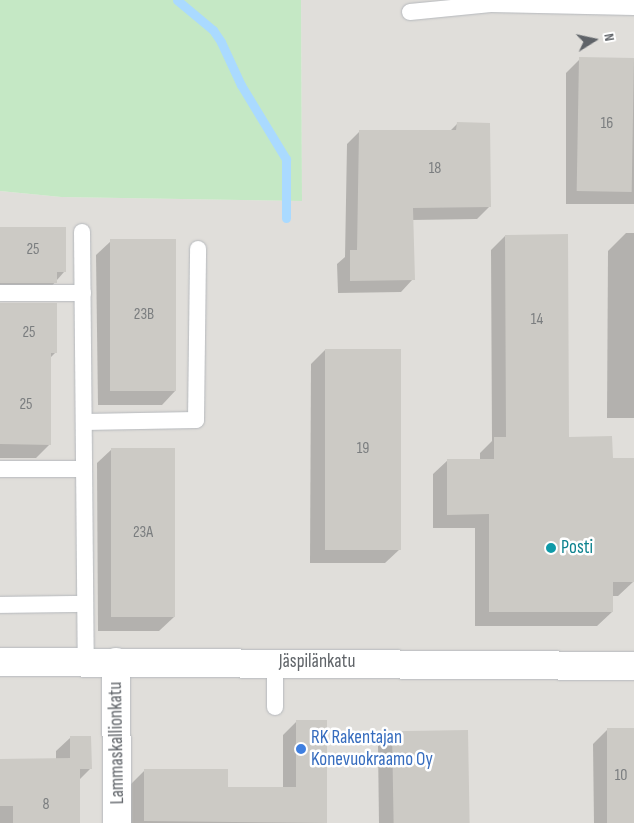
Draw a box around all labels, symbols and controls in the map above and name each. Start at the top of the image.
north arrow [569,15,619,65]
text: N [600,32,618,42]
house number: 16 [601,114,613,134]
house number: 18 [429,159,441,179]
house number: 25 [26,240,40,260]
house number: 23B [134,305,154,325]
house number: 14 [531,310,543,330]
house number: 25 [22,323,36,343]
house number: 25 [19,395,33,415]
house number: 19 [357,439,369,459]
house number: 23A [133,523,153,543]
place label: Posti [561,537,593,559]
marker: Posti [545,542,557,554]
street label: Jäspilänkatu [279,651,355,673]
street label: Lammaskallionkatu [105,681,129,805]
place label: RK Rakentajan Konevuokraamo Oy [311,727,433,771]
marker: RK Rakentajan Konevuokraamo Oy [295,743,307,755]
house number: 10 [615,766,627,786]
house number: 8 [42,795,50,815]

